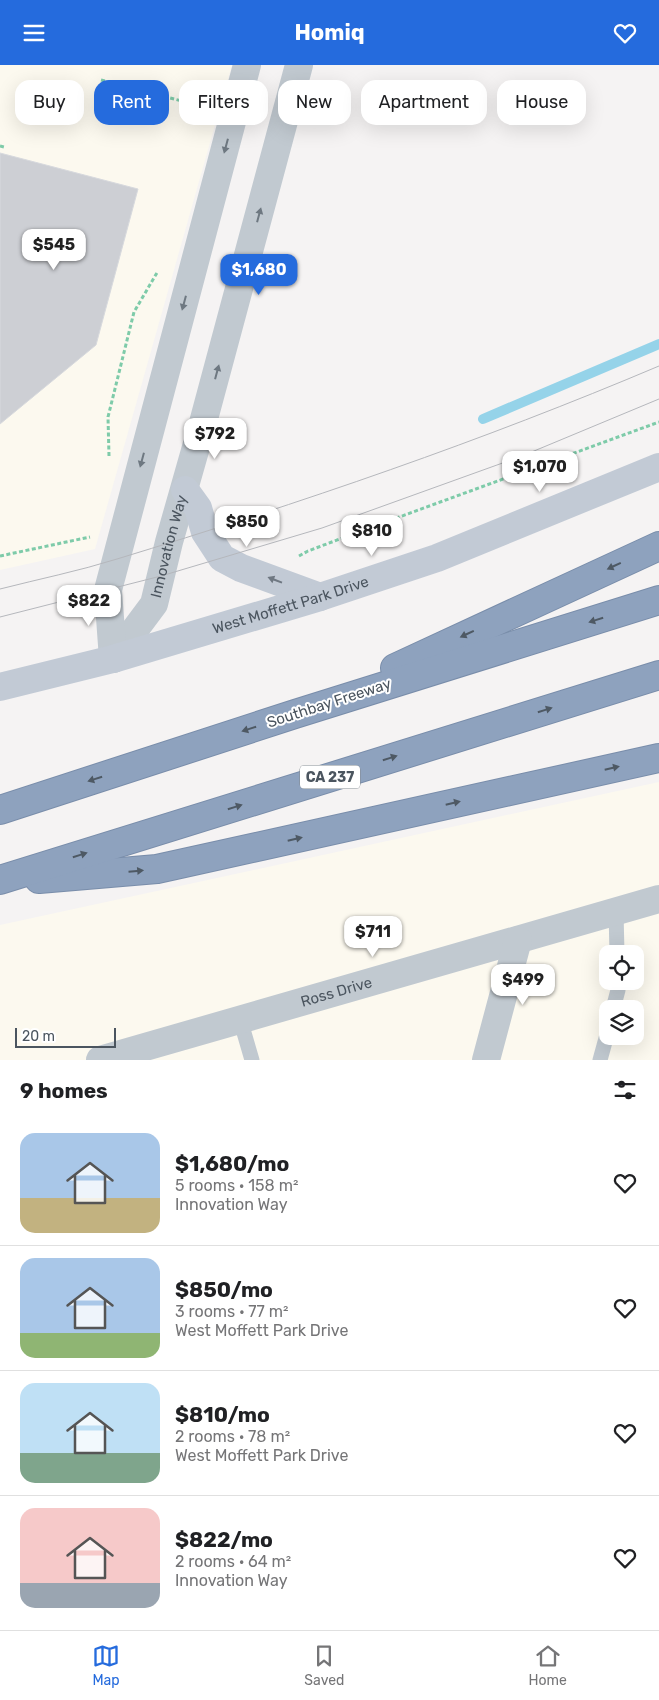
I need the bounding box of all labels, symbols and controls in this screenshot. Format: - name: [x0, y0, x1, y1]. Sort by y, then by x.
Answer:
- icon: menu: [20, 19, 48, 47]
- text: Homiq: [294, 19, 365, 46]
- icon: heart: [611, 19, 639, 47]
- chip: Buy: [15, 80, 84, 125]
- chip: Rent: [94, 80, 169, 125]
- chip: Filters: [179, 80, 268, 125]
- chip: New: [278, 80, 351, 125]
- chip: Apartment: [361, 80, 487, 125]
- chip: House: [497, 80, 586, 125]
- one-way arrow: [222, 138, 230, 154]
- one-way arrow: [255, 208, 263, 223]
- pin: $545: [24, 229, 84, 271]
- text: $545: [33, 235, 75, 254]
- pin: $1,680: [218, 253, 300, 296]
- text: $1,680: [231, 260, 287, 279]
- one-way arrow: [179, 295, 187, 310]
- one-way arrow: [213, 365, 221, 380]
- pin: $792: [185, 417, 245, 460]
- text: $792: [195, 424, 235, 443]
- pin: $1,070: [499, 451, 581, 493]
- one-way arrow: [138, 452, 146, 467]
- text: $1,070: [513, 457, 567, 476]
- street label: Innovation Way: [147, 493, 191, 600]
- pin: $850: [217, 505, 277, 548]
- text: $850: [226, 512, 268, 531]
- pin: $810: [342, 515, 402, 557]
- text: $810: [352, 521, 392, 540]
- one-way arrow: [607, 561, 622, 570]
- street label: West Moffett Park Drive: [210, 572, 371, 638]
- one-way arrow: [267, 576, 282, 583]
- pin: $822: [59, 585, 119, 627]
- text: $822: [68, 591, 110, 610]
- one-way arrow: [588, 616, 603, 624]
- one-way arrow: [460, 630, 474, 638]
- street label: Southbay Freeway: [265, 674, 393, 732]
- one-way arrow: [538, 706, 553, 714]
- one-way arrow: [241, 725, 256, 733]
- one-way arrow: [383, 754, 398, 762]
- one-way arrow: [605, 764, 620, 772]
- road number: CA 237: [300, 765, 360, 789]
- one-way arrow: [87, 776, 102, 783]
- one-way arrow: [446, 799, 461, 807]
- one-way arrow: [228, 802, 243, 810]
- one-way arrow: [287, 835, 302, 843]
- one-way arrow: [73, 850, 88, 858]
- one-way arrow: [128, 867, 144, 875]
- pin: $711: [343, 915, 403, 958]
- text: $711: [355, 922, 391, 941]
- map controls: [599, 945, 644, 1045]
- button: locate: [599, 945, 644, 990]
- pin: $499: [493, 963, 553, 1006]
- text: $499: [502, 970, 544, 989]
- street label: Ross Drive: [299, 973, 374, 1011]
- button: layers: [599, 1000, 644, 1045]
- scale bar: [15, 1025, 116, 1048]
- text: 20 m: [22, 1028, 55, 1045]
- icon: filters: [611, 1076, 639, 1104]
- text: 9 homes: [20, 1078, 108, 1103]
- text: $1,680/mo: [175, 1151, 289, 1176]
- icon: home: [60, 1153, 120, 1213]
- icon: heart: [611, 1169, 639, 1197]
- text: 5 rooms · 158 m²: [175, 1176, 298, 1195]
- text: Innovation Way: [175, 1195, 288, 1214]
- text: $850/mo: [175, 1277, 273, 1302]
- icon: home: [60, 1278, 120, 1338]
- icon: heart: [611, 1294, 639, 1322]
- text: 3 rooms · 77 m²: [175, 1302, 288, 1321]
- text: West Moffett Park Drive: [175, 1321, 348, 1340]
- text: $810/mo: [175, 1402, 270, 1427]
- icon: home: [60, 1403, 120, 1463]
- icon: heart: [611, 1419, 639, 1447]
- text: 2 rooms · 78 m²: [175, 1427, 290, 1446]
- text: West Moffett Park Drive: [175, 1446, 348, 1465]
- text: $822/mo: [175, 1527, 273, 1552]
- icon: home: [60, 1528, 120, 1588]
- icon: heart: [611, 1544, 639, 1572]
- text: 2 rooms · 64 m²: [175, 1552, 291, 1571]
- text: Innovation Way: [175, 1571, 288, 1590]
- tab: Map: [92, 1642, 120, 1689]
- tab: Saved: [304, 1642, 344, 1689]
- tab: Home: [529, 1642, 567, 1689]

